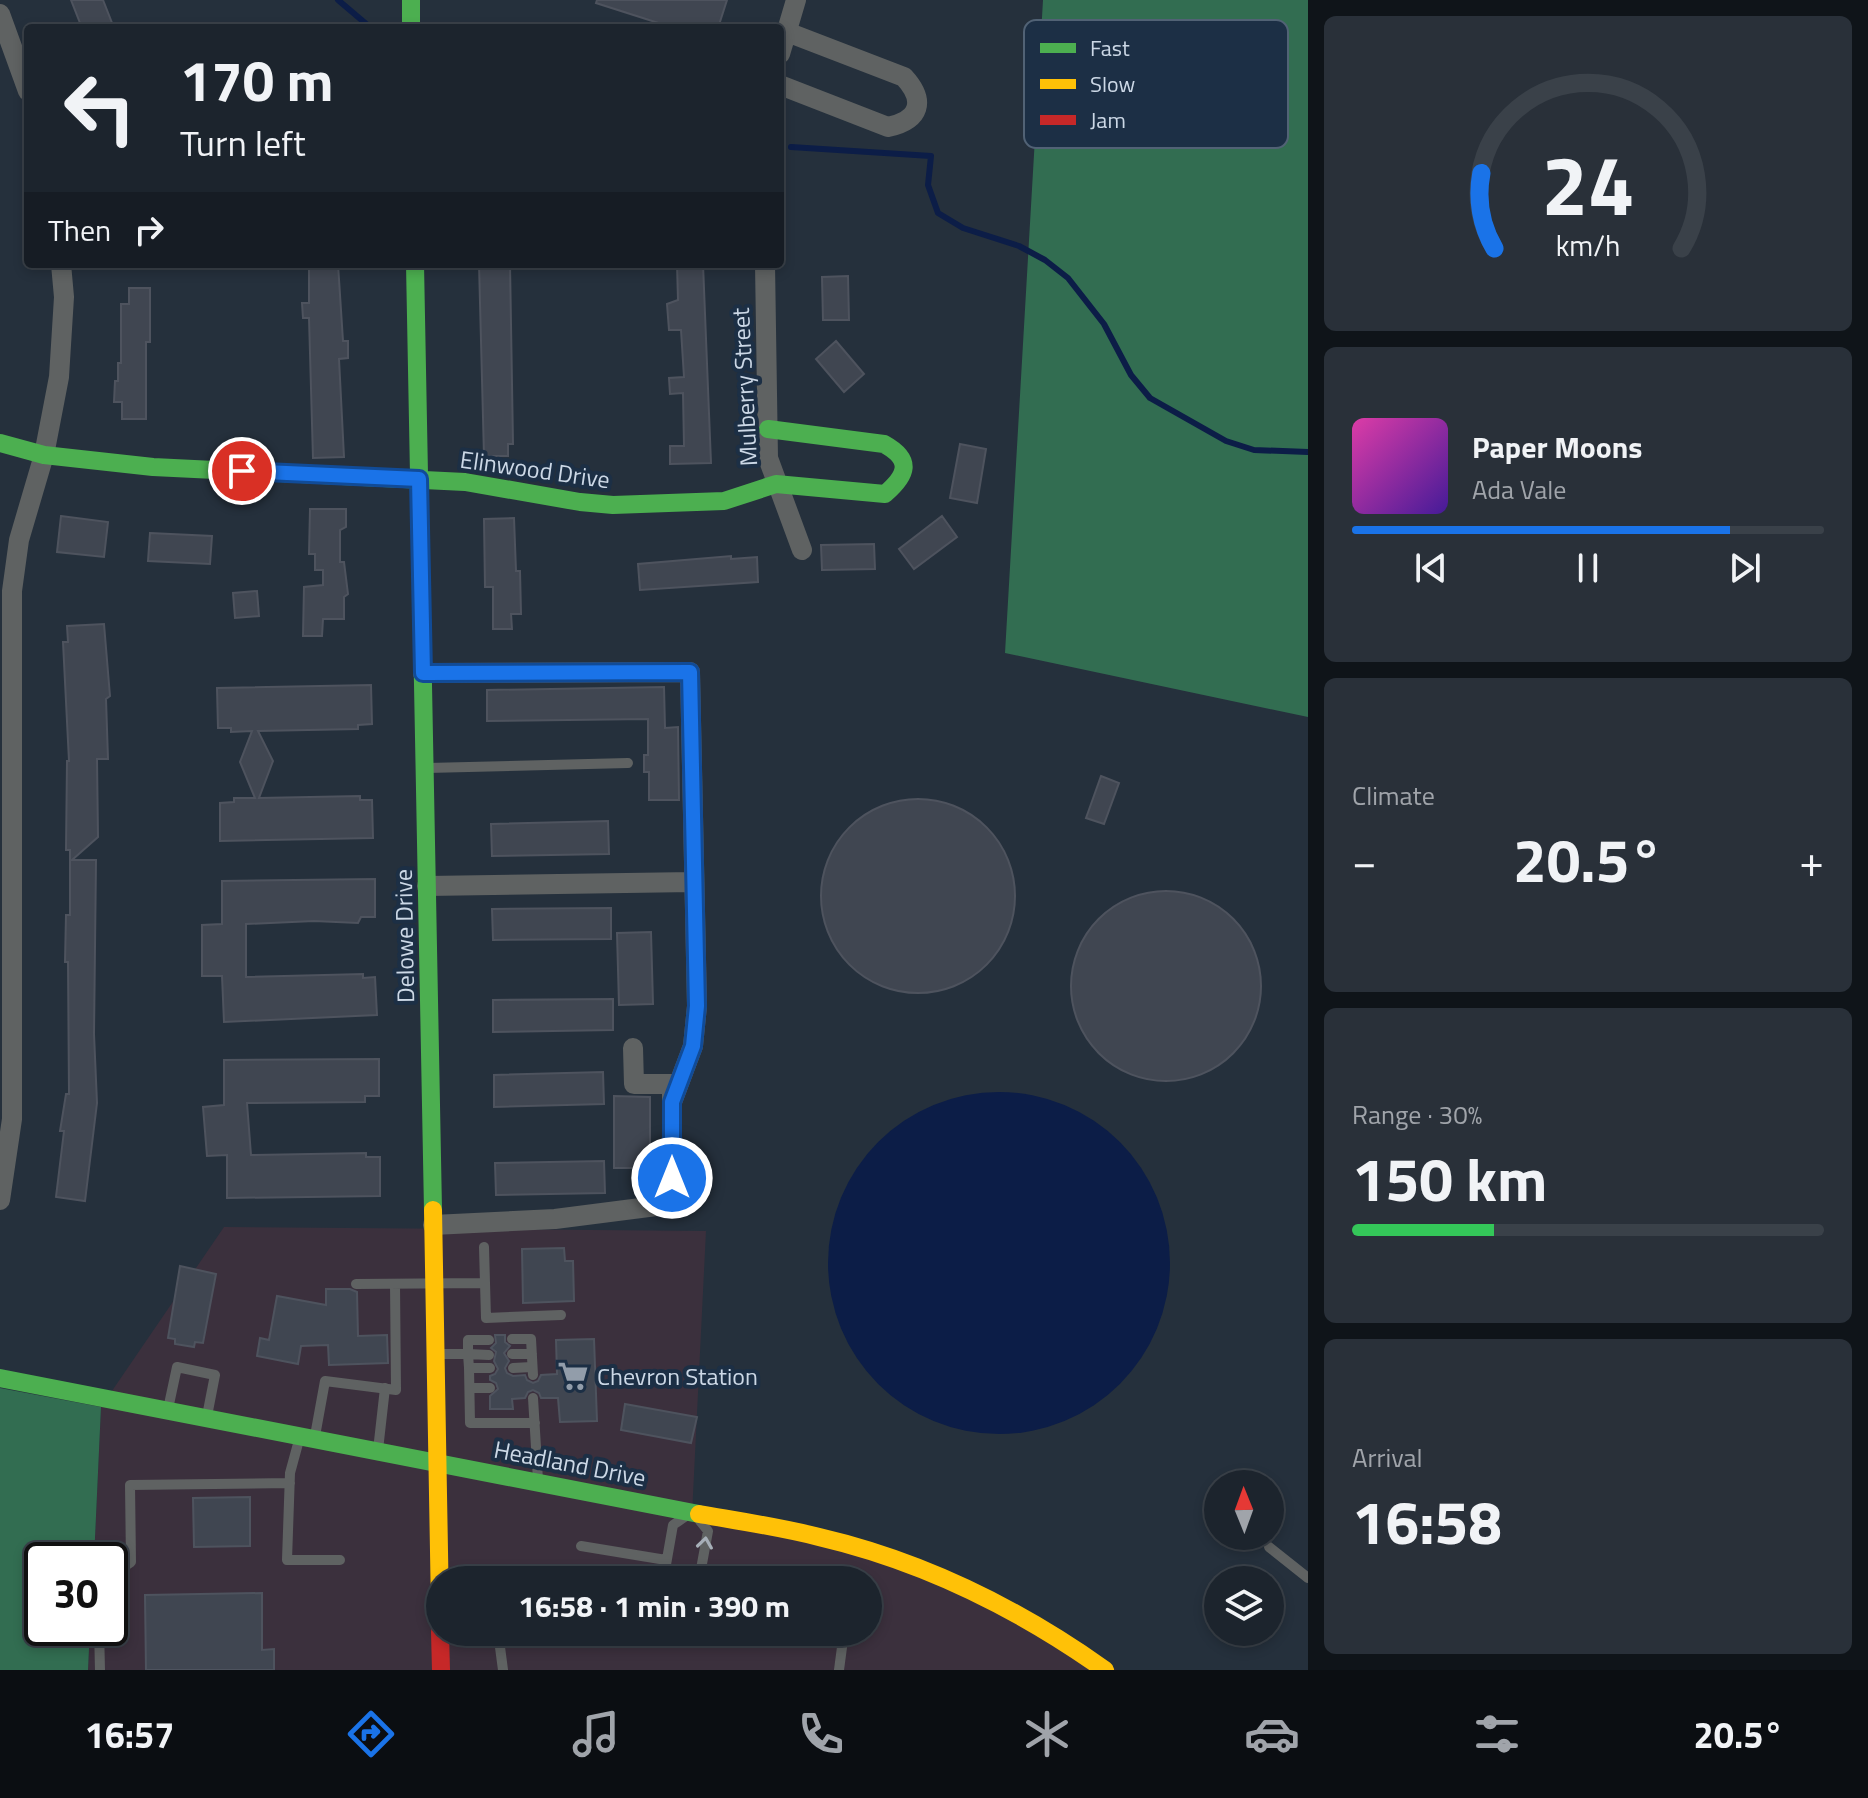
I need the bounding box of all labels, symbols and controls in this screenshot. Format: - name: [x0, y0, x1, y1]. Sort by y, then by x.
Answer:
- legend: [1024, 20, 1288, 148]
- text: Fast: [1090, 31, 1130, 65]
- text: 170 m: [180, 38, 333, 123]
- icon: left: [48, 56, 152, 160]
- text: Slow: [1090, 67, 1136, 101]
- text: Jam: [1090, 103, 1126, 137]
- text: Turn left: [180, 115, 306, 170]
- text: 24: [1541, 121, 1635, 247]
- text: Then: [48, 207, 111, 253]
- icon: right: [127, 208, 171, 252]
- text: km/h: [1556, 225, 1620, 268]
- street label: Mulberry Street: [722, 306, 766, 467]
- text: Paper Moons: [1472, 424, 1642, 470]
- pin: [208, 437, 276, 505]
- street label: Elinwood Drive: [458, 441, 612, 497]
- icon: arrive: [220, 449, 264, 493]
- text: Ada Vale: [1472, 470, 1566, 509]
- icon: previous: [1409, 546, 1453, 590]
- icon: pause: [1566, 546, 1610, 590]
- icon: next: [1723, 546, 1767, 590]
- text: Climate: [1352, 776, 1435, 815]
- text: 20.5°: [1513, 814, 1663, 905]
- text: −: [1352, 827, 1377, 894]
- text: +: [1799, 827, 1824, 894]
- street label: Delowe Drive: [385, 869, 423, 1003]
- text: Range · 30%: [1352, 1095, 1482, 1134]
- text: 150 km: [1352, 1133, 1547, 1224]
- position arrow: [630, 1136, 714, 1220]
- place label: Chevron Station: [597, 1358, 758, 1394]
- supermarket icon: Chevron Station: [556, 1359, 590, 1393]
- street label: Headland Drive: [491, 1431, 649, 1495]
- text: Arrival: [1352, 1438, 1423, 1477]
- north arrow: [1204, 1470, 1284, 1550]
- map controls: [1204, 1470, 1284, 1646]
- text: 16:58: [1352, 1476, 1502, 1567]
- one-way arrow: [696, 1537, 713, 1550]
- speed limit sign: 30: [24, 1542, 128, 1646]
- button: layers: [1204, 1566, 1284, 1646]
- text: 16:58 · 1 min · 390 m: [518, 1583, 790, 1629]
- icon: directions: [343, 1706, 399, 1762]
- icon: music: [568, 1706, 624, 1762]
- icon: phone: [793, 1706, 849, 1762]
- icon: climate: [1019, 1706, 1075, 1762]
- icon: car: [1244, 1706, 1300, 1762]
- icon: filters: [1469, 1706, 1525, 1762]
- text: 16:57: [85, 1707, 174, 1762]
- text: 20.5°: [1694, 1707, 1783, 1762]

